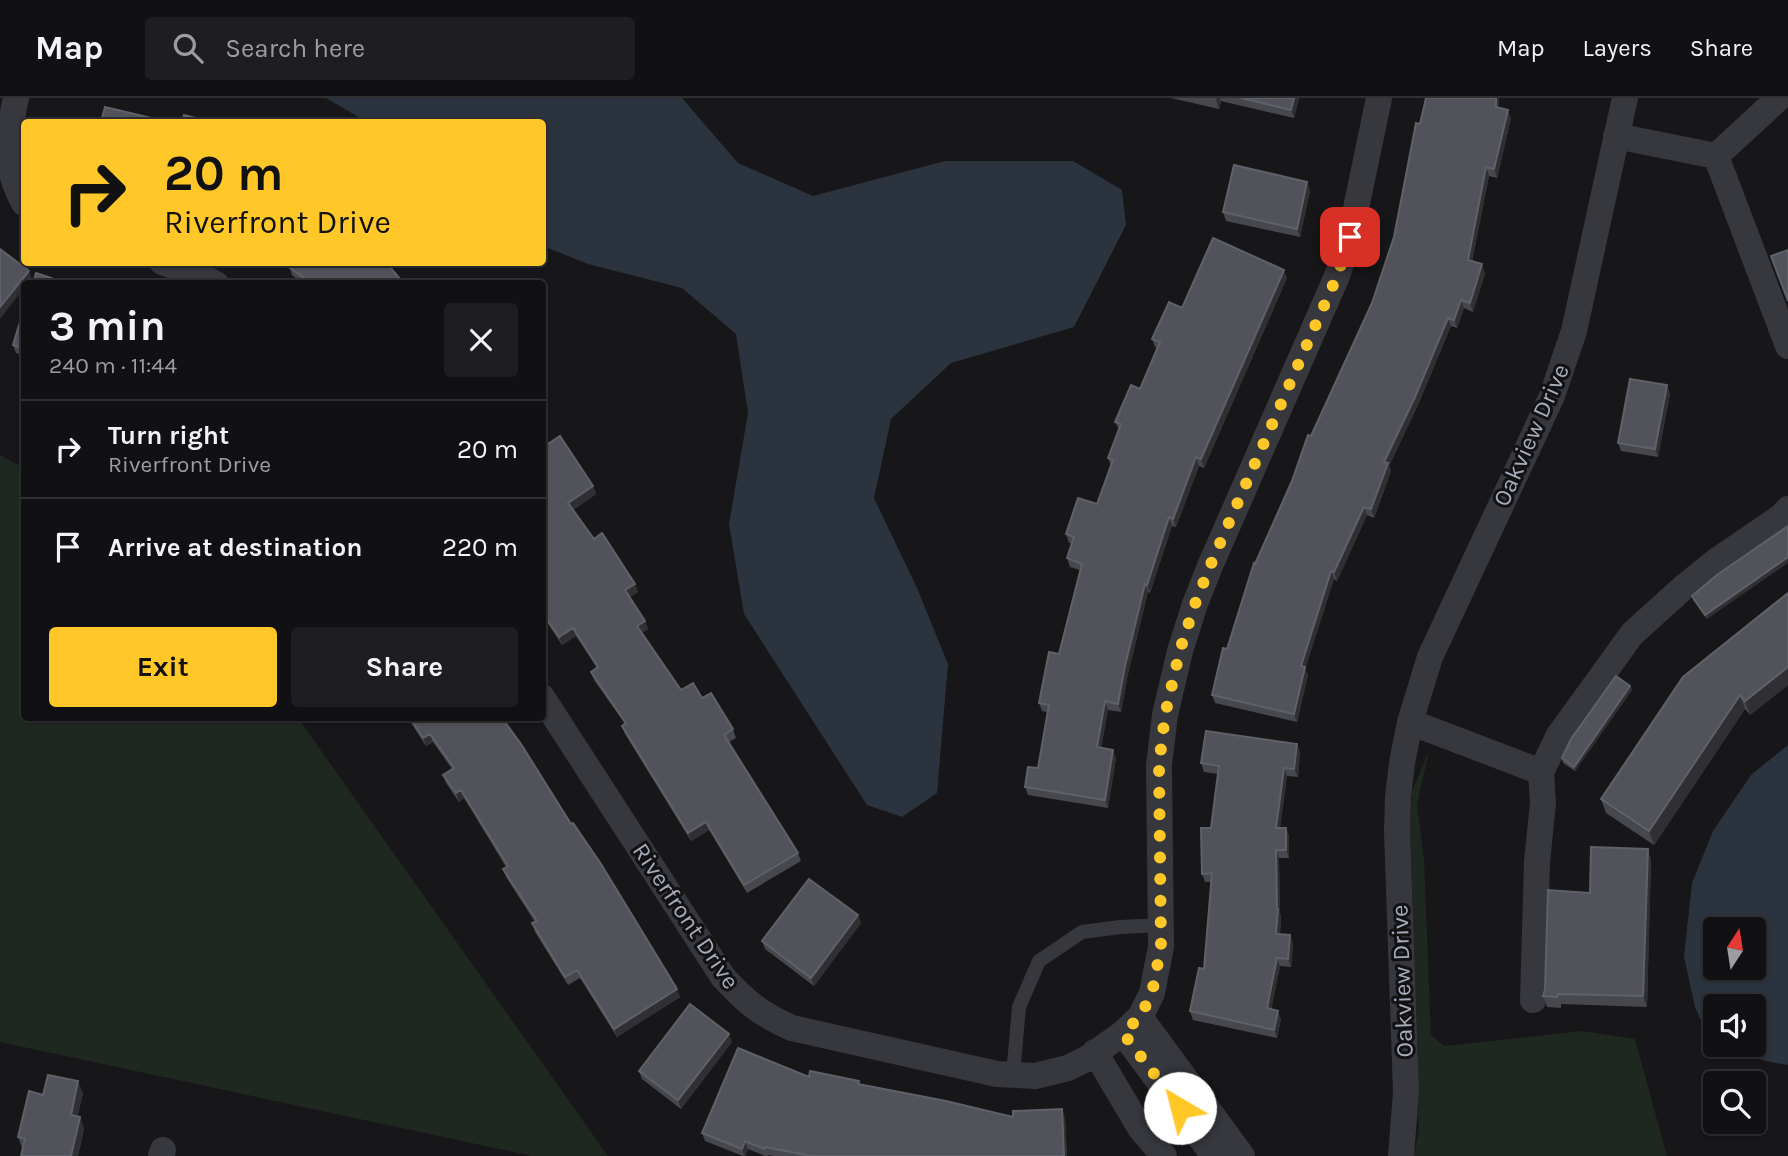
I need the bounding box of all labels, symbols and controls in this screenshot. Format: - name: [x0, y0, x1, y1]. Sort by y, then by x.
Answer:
- search box: [145, 17, 635, 80]
- text: Map: [35, 29, 103, 67]
- icon: search: [169, 29, 207, 67]
- text: Search here: [225, 33, 365, 64]
- text: Map: [1497, 34, 1545, 62]
- text: Layers: [1583, 34, 1652, 62]
- text: Share: [1690, 34, 1753, 62]
- text: 20 m: [164, 145, 284, 202]
- icon: right: [49, 147, 140, 238]
- text: Riverfront Drive: [164, 204, 391, 241]
- pin: [1320, 207, 1380, 267]
- icon: arrive: [1331, 218, 1369, 256]
- text: 3 min: [49, 301, 166, 351]
- button: close: [444, 303, 518, 377]
- text: 240 m · 11:44: [49, 352, 177, 379]
- street label: Oakview Drive: [1487, 359, 1575, 511]
- text: Turn right: [108, 420, 229, 451]
- icon: right: [49, 430, 87, 468]
- text: 20 m: [457, 434, 518, 465]
- text: Riverfront Drive: [108, 451, 271, 478]
- icon: arrive: [49, 528, 87, 566]
- text: Arrive at destination: [108, 532, 362, 563]
- text: 220 m: [442, 532, 518, 563]
- button: Exit: [49, 627, 277, 707]
- button: Share: [291, 627, 518, 707]
- street label: Riverfront Drive: [627, 838, 745, 994]
- street label: Oakview Drive: [1385, 904, 1419, 1058]
- north arrow: [1703, 917, 1766, 980]
- map controls: [1703, 917, 1766, 1134]
- button: sound: [1703, 994, 1766, 1057]
- position arrow: [1143, 1071, 1217, 1145]
- button: search: [1703, 1071, 1766, 1134]

